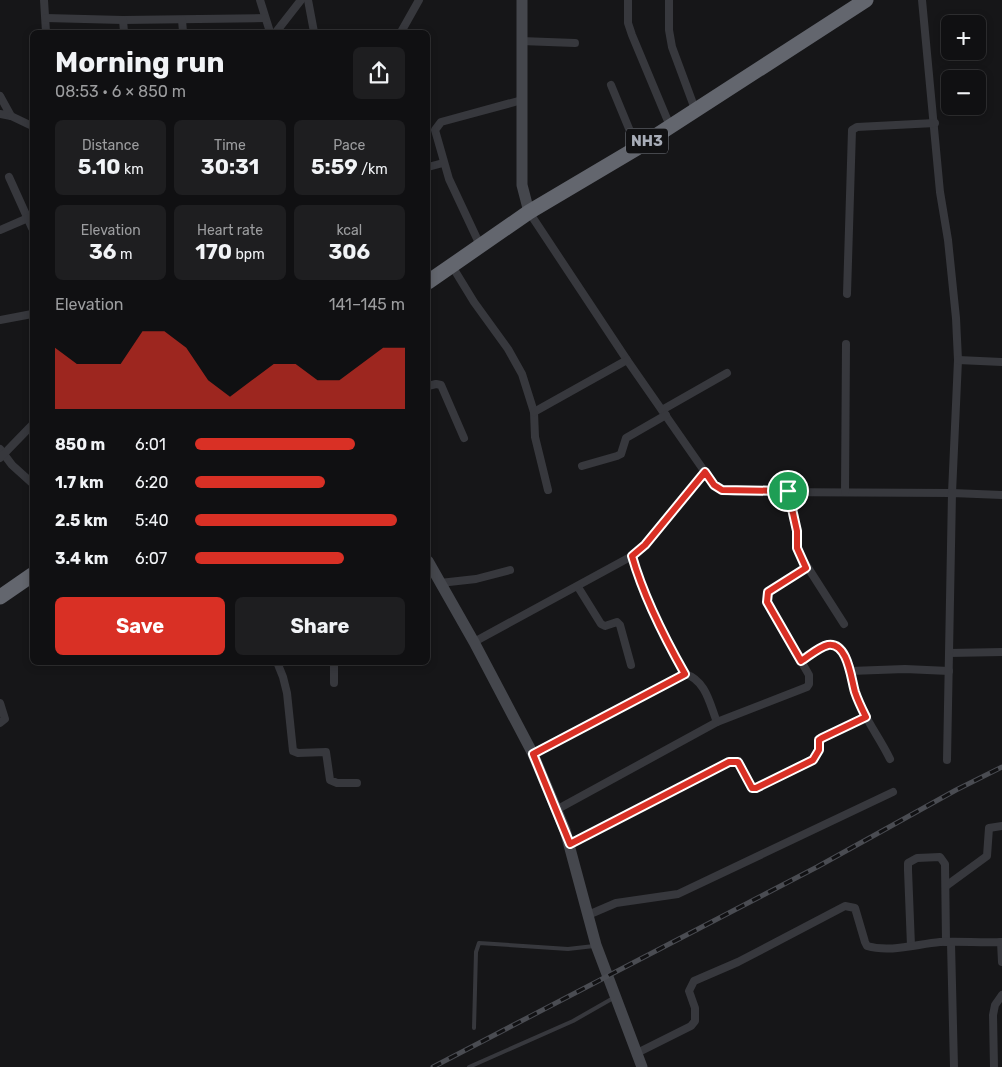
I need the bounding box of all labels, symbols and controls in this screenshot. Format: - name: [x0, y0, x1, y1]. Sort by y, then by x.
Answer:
- map controls: [941, 15, 986, 115]
- button: +: [941, 15, 986, 60]
- text: Morning run: [55, 46, 224, 79]
- button: share: [353, 47, 405, 99]
- button: −: [941, 70, 986, 115]
- text: 08:53 · 6 × 850 m: [55, 82, 186, 101]
- road number: NH3: [626, 128, 668, 154]
- text: Distance: [82, 137, 139, 154]
- text: Time: [214, 137, 246, 154]
- text: Pace: [333, 137, 365, 154]
- text: 5.10: [78, 154, 121, 179]
- text: 30:31: [201, 154, 259, 179]
- text: 5:59: [311, 154, 358, 179]
- text: km: [121, 161, 144, 178]
- text: /km: [358, 161, 388, 178]
- text: Elevation: [81, 222, 141, 239]
- text: Heart rate: [197, 222, 263, 239]
- text: kcal: [336, 222, 362, 239]
- text: 36: [89, 239, 116, 264]
- text: 170: [195, 239, 232, 264]
- text: 306: [328, 239, 370, 264]
- text: m: [116, 246, 132, 263]
- text: bpm: [232, 246, 265, 263]
- text: Elevation: [55, 295, 124, 314]
- text: 141–145 m: [329, 295, 405, 314]
- text: 850 m: [55, 435, 105, 454]
- text: 6:01: [135, 435, 166, 454]
- pin: [767, 470, 809, 512]
- text: 1.7 km: [55, 473, 104, 492]
- text: 6:20: [135, 473, 168, 492]
- icon: arrive: [774, 477, 802, 505]
- text: 2.5 km: [55, 511, 108, 530]
- text: 5:40: [135, 511, 169, 530]
- text: 3.4 km: [55, 549, 108, 568]
- text: 6:07: [135, 549, 167, 568]
- button: Save: [55, 597, 225, 655]
- button: Share: [235, 597, 405, 655]

